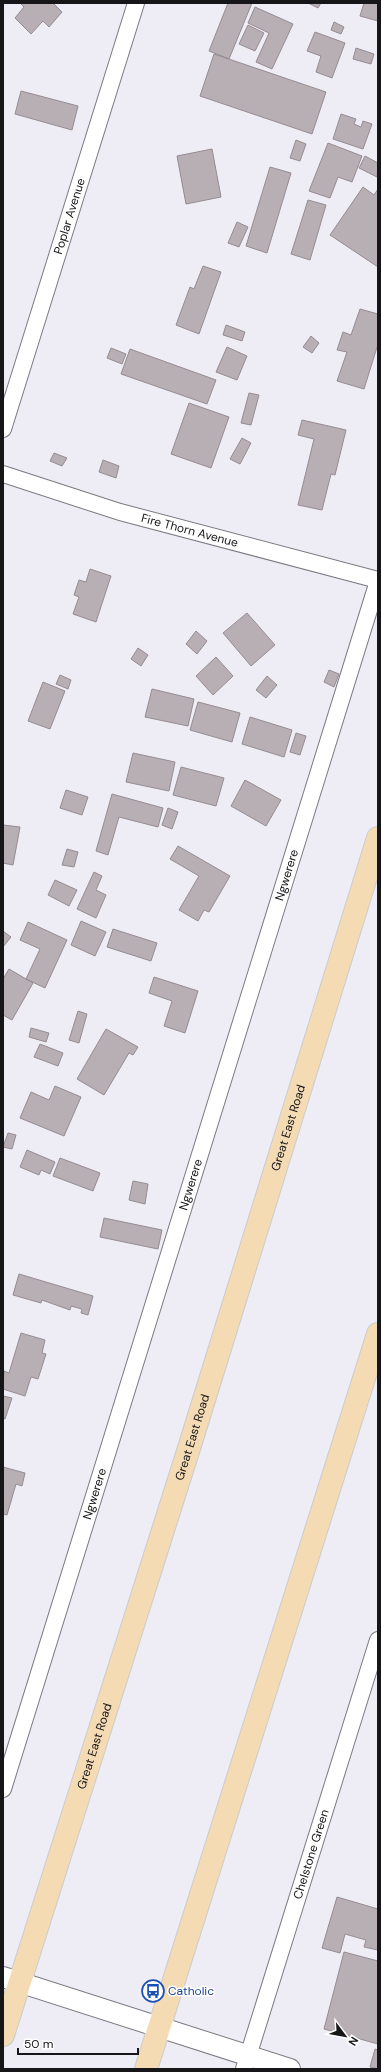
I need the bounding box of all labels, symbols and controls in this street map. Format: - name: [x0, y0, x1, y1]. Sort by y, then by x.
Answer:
- street label: Poplar Avenue: [50, 176, 89, 256]
- street label: Fire Thorn Avenue: [139, 510, 240, 551]
- street label: Ngwerere: [271, 847, 302, 903]
- street label: Great East Road: [267, 1083, 309, 1173]
- street label: Ngwerere: [175, 1157, 206, 1212]
- street label: Great East Road: [171, 1392, 213, 1482]
- street label: Ngwerere: [79, 1466, 110, 1522]
- street label: Great East Road: [73, 1701, 116, 1791]
- street label: Chelstone Green: [290, 1807, 333, 1901]
- bus stop icon: Catholic: [140, 1978, 166, 2004]
- place label: Catholic: [168, 1983, 214, 1999]
- north arrow: [325, 2016, 365, 2056]
- scale bar: [18, 2030, 138, 2056]
- text: N: [345, 2034, 362, 2048]
- text: 50 m: [24, 2036, 53, 2052]

